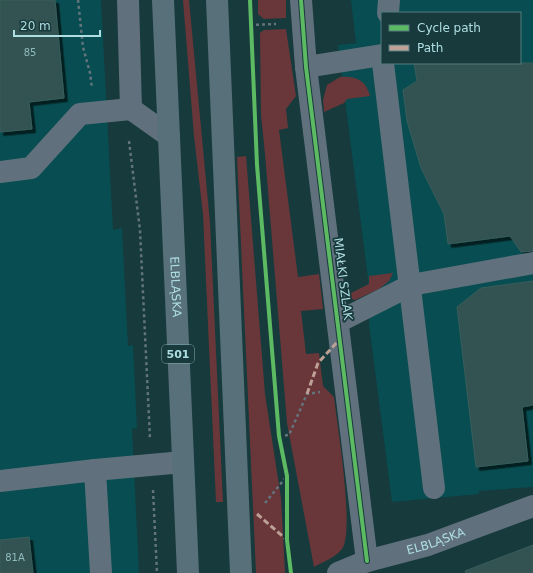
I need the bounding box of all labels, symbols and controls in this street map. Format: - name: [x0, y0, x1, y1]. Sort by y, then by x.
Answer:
- scale bar: [14, 12, 100, 38]
- legend: [381, 12, 521, 64]
- text: 20 m: [20, 19, 51, 33]
- text: Cycle path: [417, 21, 481, 35]
- text: Path: [417, 41, 443, 55]
- house number: 85: [24, 47, 36, 58]
- street label: MIAŁKI SZLAK: [331, 237, 355, 322]
- street label: ELBLĄSKA: [167, 256, 184, 318]
- road number: 501: [162, 345, 194, 363]
- street label: ELBLĄSKA: [405, 525, 468, 557]
- house number: 81A: [5, 552, 25, 563]

